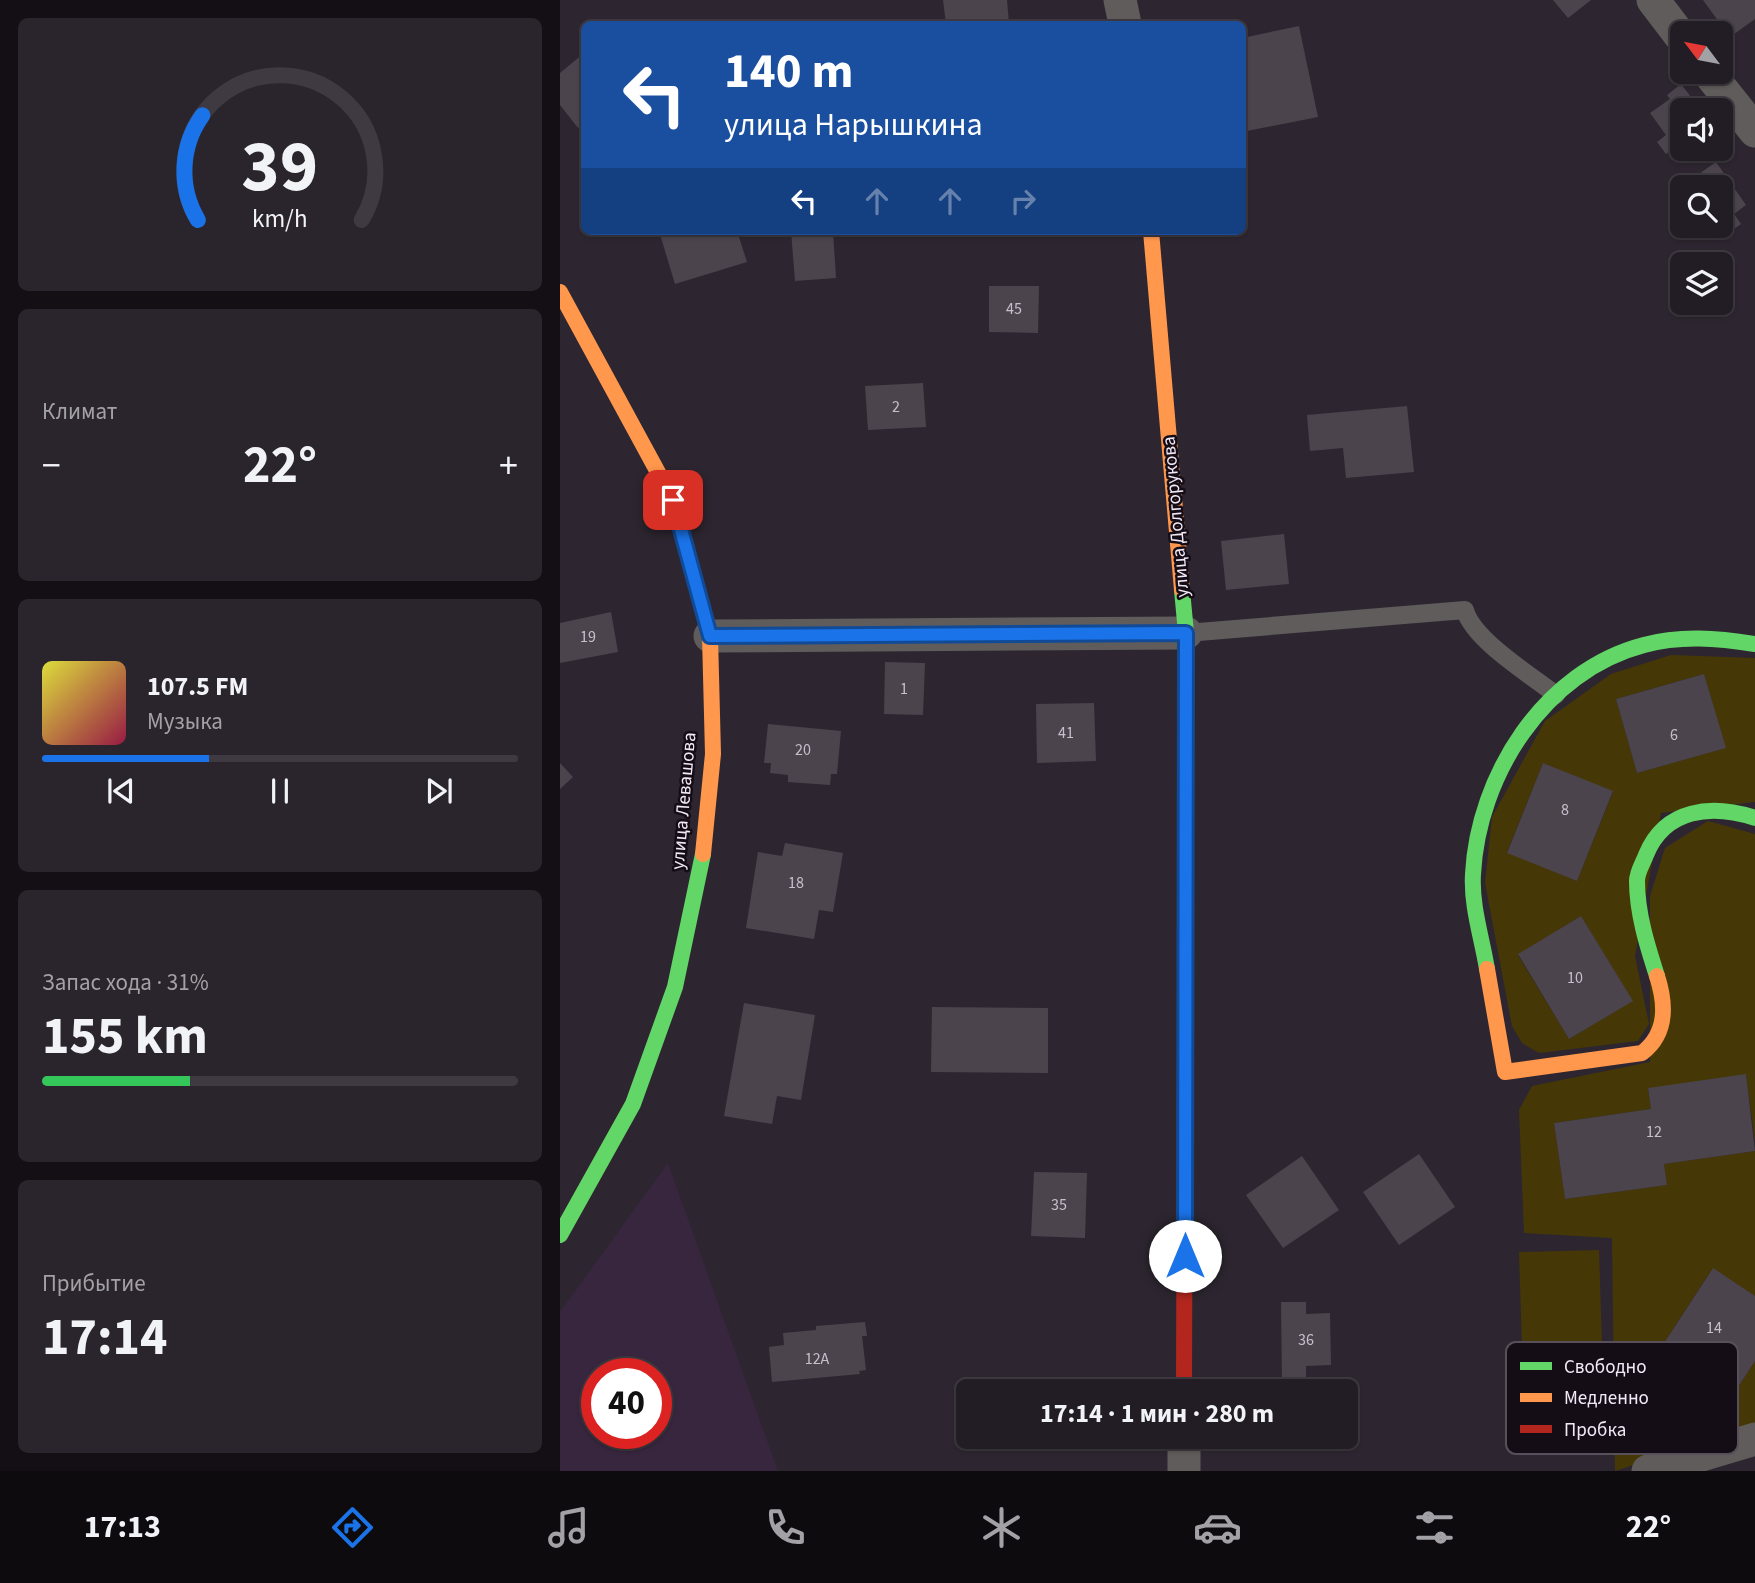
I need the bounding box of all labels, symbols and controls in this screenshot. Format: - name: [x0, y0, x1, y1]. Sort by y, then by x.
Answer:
- north arrow: [1670, 21, 1732, 84]
- map controls: [1670, 21, 1733, 315]
- text: 140 m: [724, 37, 853, 107]
- icon: left: [609, 49, 700, 140]
- button: sound: [1670, 98, 1733, 161]
- text: улица Нарышкина: [724, 102, 983, 148]
- text: 39: [242, 116, 318, 220]
- button: search: [1670, 175, 1733, 238]
- icon: left: [785, 182, 823, 220]
- icon: ahead: [858, 182, 896, 220]
- icon: ahead: [931, 182, 969, 220]
- icon: right: [1004, 182, 1042, 220]
- text: km/h: [252, 201, 308, 237]
- button: layers: [1670, 252, 1733, 315]
- house number: 45: [1006, 298, 1022, 320]
- text: Климат: [42, 395, 117, 428]
- house number: 2: [892, 396, 900, 418]
- text: 22°: [243, 429, 317, 503]
- street label: улица Долгорукова: [1156, 435, 1196, 599]
- text: −: [42, 439, 61, 493]
- text: +: [499, 439, 518, 493]
- pin: [643, 470, 703, 530]
- icon: arrive: [654, 481, 692, 519]
- house number: 19: [580, 626, 596, 648]
- text: 107.5 FM: [147, 668, 248, 705]
- house number: 1: [900, 678, 908, 700]
- text: Музыка: [147, 705, 223, 738]
- house number: 41: [1058, 722, 1074, 744]
- house number: 6: [1670, 724, 1678, 746]
- street label: улица Левашова: [665, 731, 703, 871]
- house number: 20: [795, 739, 811, 761]
- icon: previous: [102, 772, 140, 810]
- icon: pause: [261, 772, 299, 810]
- icon: next: [420, 772, 458, 810]
- house number: 8: [1561, 799, 1569, 821]
- house number: 18: [788, 872, 804, 894]
- text: Запас хода · 31%: [42, 966, 209, 999]
- house number: 10: [1567, 967, 1583, 989]
- text: 155 km: [42, 1000, 208, 1074]
- house number: 12: [1646, 1121, 1662, 1143]
- house number: 35: [1051, 1194, 1067, 1216]
- position arrow: [1148, 1219, 1222, 1293]
- text: Прибытие: [42, 1267, 146, 1300]
- text: 17:14: [42, 1301, 167, 1375]
- house number: 14: [1706, 1317, 1722, 1339]
- house number: 36: [1298, 1329, 1314, 1351]
- legend: [1506, 1342, 1738, 1454]
- house number: 12А: [805, 1348, 830, 1370]
- text: Свободно: [1564, 1354, 1647, 1381]
- speed limit sign: 40: [581, 1358, 672, 1449]
- text: Медленно: [1564, 1385, 1649, 1412]
- text: 17:14 · 1 мин · 280 m: [1040, 1395, 1274, 1432]
- text: Пробка: [1564, 1417, 1626, 1444]
- icon: directions: [328, 1503, 377, 1552]
- icon: music: [544, 1503, 593, 1552]
- icon: phone: [761, 1503, 810, 1552]
- icon: climate: [977, 1503, 1026, 1552]
- icon: car: [1193, 1503, 1242, 1552]
- icon: filters: [1410, 1503, 1459, 1552]
- text: 17:13: [84, 1504, 161, 1550]
- text: 22°: [1626, 1504, 1671, 1550]

